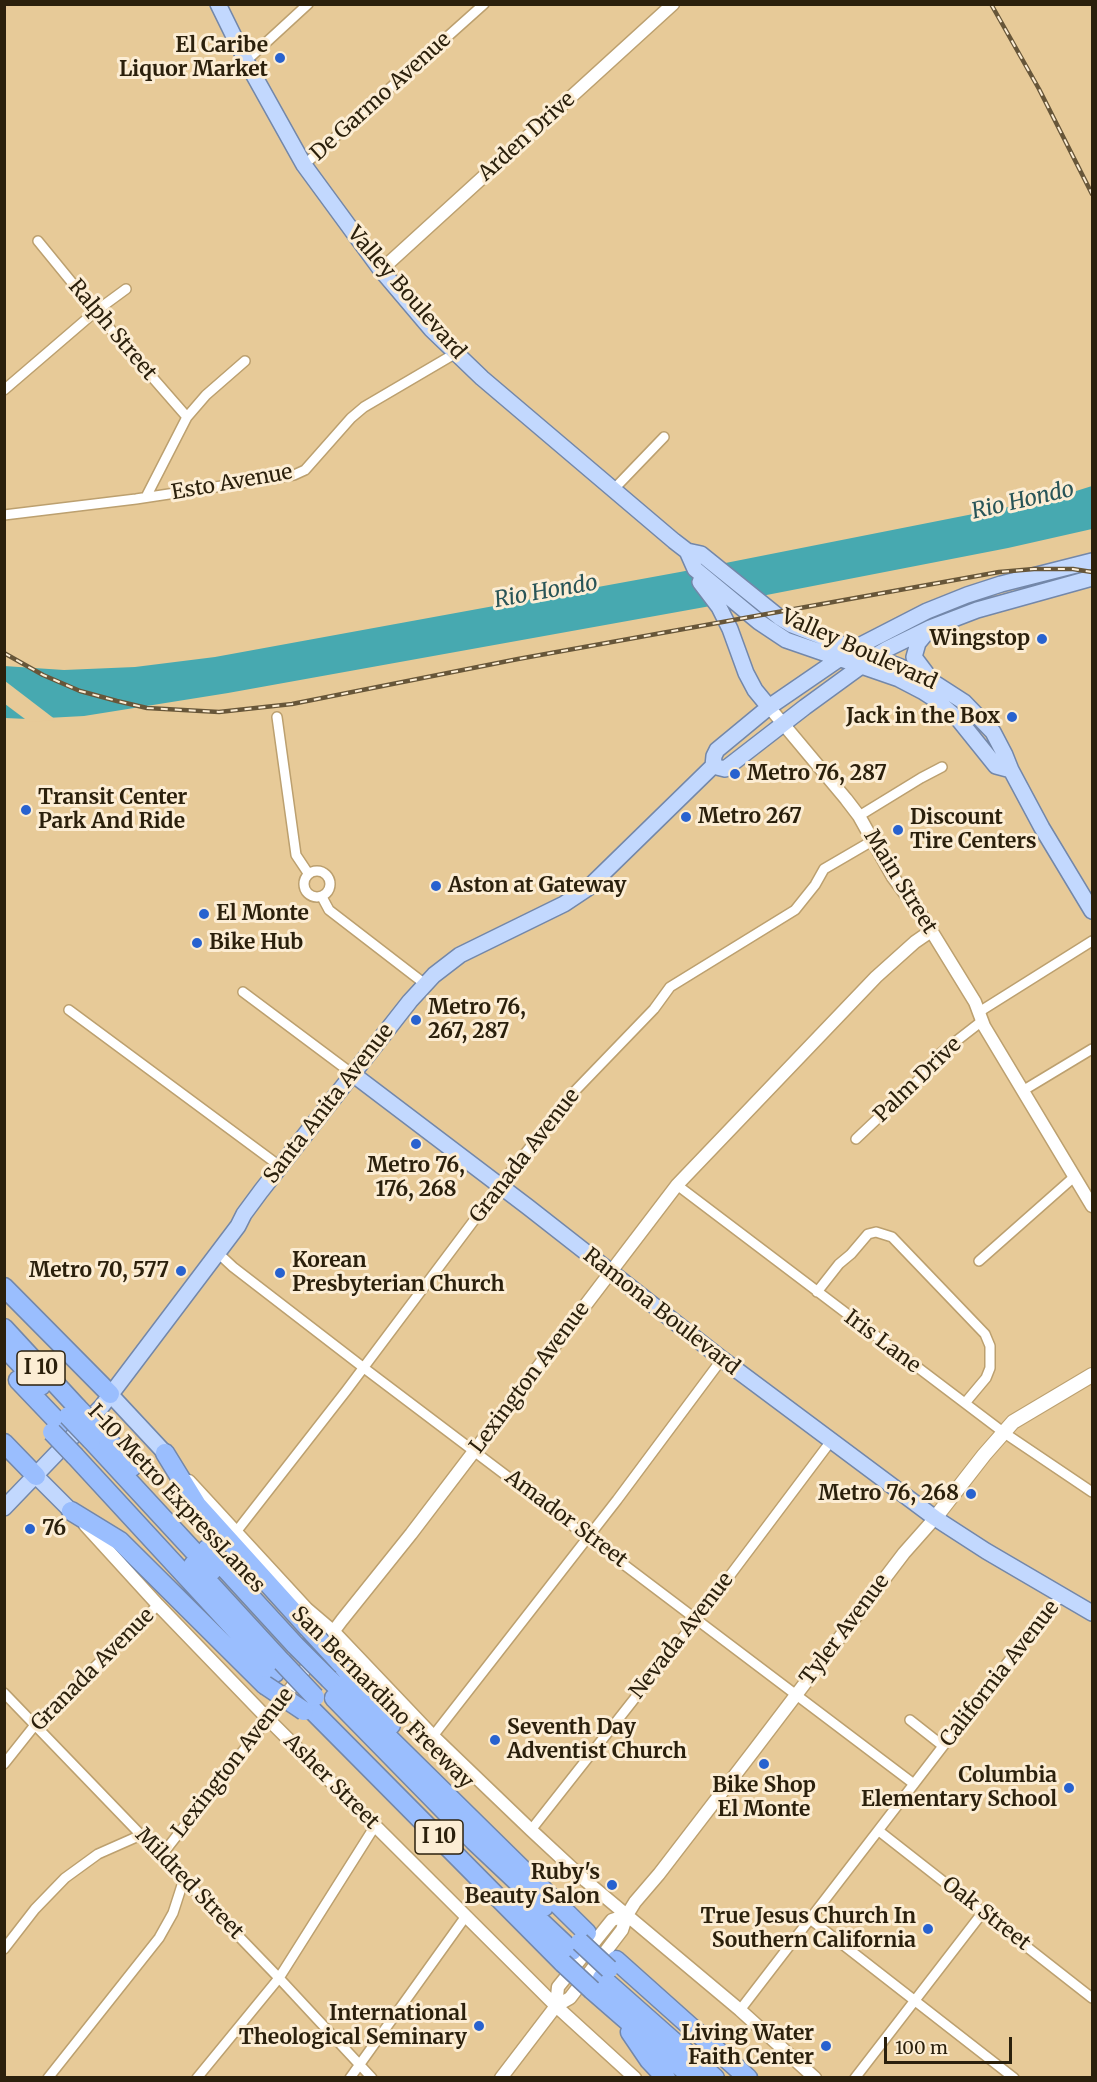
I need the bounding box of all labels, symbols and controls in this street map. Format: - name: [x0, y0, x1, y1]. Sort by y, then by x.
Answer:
- street label: De Garmo Avenue: [306, 27, 456, 167]
- place label: El Caribe Liquor Market: [119, 33, 268, 83]
- marker: El Caribe Liquor Market: [273, 51, 287, 65]
- street label: Arden Drive: [474, 87, 580, 187]
- street label: Valley Boulevard: [342, 222, 470, 364]
- street label: Ralph Street: [63, 274, 161, 386]
- street label: Esto Avenue: [169, 460, 295, 506]
- water label: Rio Hondo: [969, 476, 1077, 526]
- water label: Rio Hondo: [492, 570, 600, 614]
- street label: Valley Boulevard: [777, 604, 941, 696]
- place label: Wingstop: [930, 626, 1030, 652]
- marker: Wingstop: [1035, 632, 1049, 646]
- place label: Jack in the Box: [846, 704, 1000, 730]
- marker: Jack in the Box: [1005, 710, 1019, 724]
- place label: Metro 76, 287: [747, 761, 887, 787]
- marker: Metro 76, 287: [728, 767, 742, 781]
- place label: Transit Center Park And Ride: [38, 785, 187, 835]
- marker: Transit Center Park And Ride: [19, 803, 33, 817]
- place label: Metro 267: [698, 804, 802, 830]
- place label: Discount Tire Centers: [910, 805, 1037, 855]
- marker: Metro 267: [679, 810, 693, 824]
- marker: Discount Tire Centers: [891, 823, 905, 837]
- street label: Main Street: [858, 825, 942, 939]
- place label: Aston at Gateway: [448, 873, 626, 899]
- marker: Aston at Gateway: [429, 879, 443, 893]
- place label: El Monte: [216, 901, 309, 927]
- marker: El Monte: [197, 907, 211, 921]
- place label: Bike Hub: [209, 930, 303, 956]
- marker: Bike Hub: [190, 936, 204, 950]
- place label: Metro 76, 267, 287: [428, 995, 526, 1045]
- marker: Metro 76, 267, 287: [409, 1013, 423, 1027]
- street label: Santa Anita Avenue: [259, 1019, 399, 1189]
- street label: Palm Drive: [869, 1032, 967, 1128]
- street label: Granada Avenue: [465, 1084, 585, 1228]
- marker: Metro 76, 176, 268: [409, 1137, 423, 1151]
- place label: Metro 76, 176, 268: [367, 1153, 465, 1203]
- street label: Ramona Boulevard: [578, 1243, 744, 1381]
- place label: Korean Presbyterian Church: [292, 1248, 505, 1298]
- place label: Metro 70, 577: [29, 1258, 169, 1284]
- marker: Metro 70, 577: [174, 1264, 188, 1278]
- marker: Korean Presbyterian Church: [273, 1266, 287, 1280]
- street label: Lexington Avenue: [465, 1297, 595, 1459]
- street label: Iris Lane: [839, 1305, 925, 1379]
- road number: I 10: [17, 1351, 65, 1385]
- street label: I-10 Metro ExpressLanes: [82, 1400, 270, 1598]
- street label: Amador Street: [500, 1465, 632, 1573]
- place label: Metro 76, 268: [818, 1481, 959, 1507]
- marker: Metro 76, 268: [964, 1487, 978, 1501]
- place label: 76: [42, 1516, 66, 1542]
- marker: 76: [23, 1522, 37, 1536]
- street label: Nevada Avenue: [625, 1568, 739, 1704]
- street label: Tyler Avenue: [795, 1570, 895, 1690]
- street label: California Avenue: [935, 1596, 1065, 1752]
- street label: San Bernardino Freeway: [286, 1602, 478, 1794]
- street label: Granada Avenue: [26, 1603, 160, 1737]
- street label: Lexington Avenue: [167, 1683, 299, 1843]
- place label: Seventh Day Adventist Church: [507, 1715, 687, 1765]
- street label: Asher Street: [278, 1729, 384, 1835]
- marker: Seventh Day Adventist Church: [488, 1733, 502, 1747]
- marker: Bike Shop El Monte: [757, 1757, 771, 1771]
- place label: Columbia Elementary School: [861, 1763, 1057, 1813]
- place label: Bike Shop El Monte: [712, 1773, 816, 1823]
- marker: Columbia Elementary School: [1062, 1781, 1076, 1795]
- road number: I 10: [415, 1820, 463, 1854]
- street label: Mildred Street: [130, 1823, 248, 1945]
- place label: Ruby's Beauty Salon: [464, 1860, 600, 1910]
- street label: Oak Street: [937, 1872, 1035, 1956]
- marker: Ruby's Beauty Salon: [605, 1878, 619, 1892]
- place label: True Jesus Church In Southern California: [701, 1904, 916, 1954]
- marker: True Jesus Church In Southern California: [921, 1922, 935, 1936]
- place label: International Theological Seminary: [239, 2001, 467, 2051]
- marker: International Theological Seminary: [472, 2019, 486, 2033]
- place label: Living Water Faith Center: [681, 2021, 814, 2071]
- scale bar: [887, 2025, 1014, 2063]
- text: 100 m: [895, 2036, 948, 2059]
- marker: Living Water Faith Center: [819, 2039, 833, 2053]

